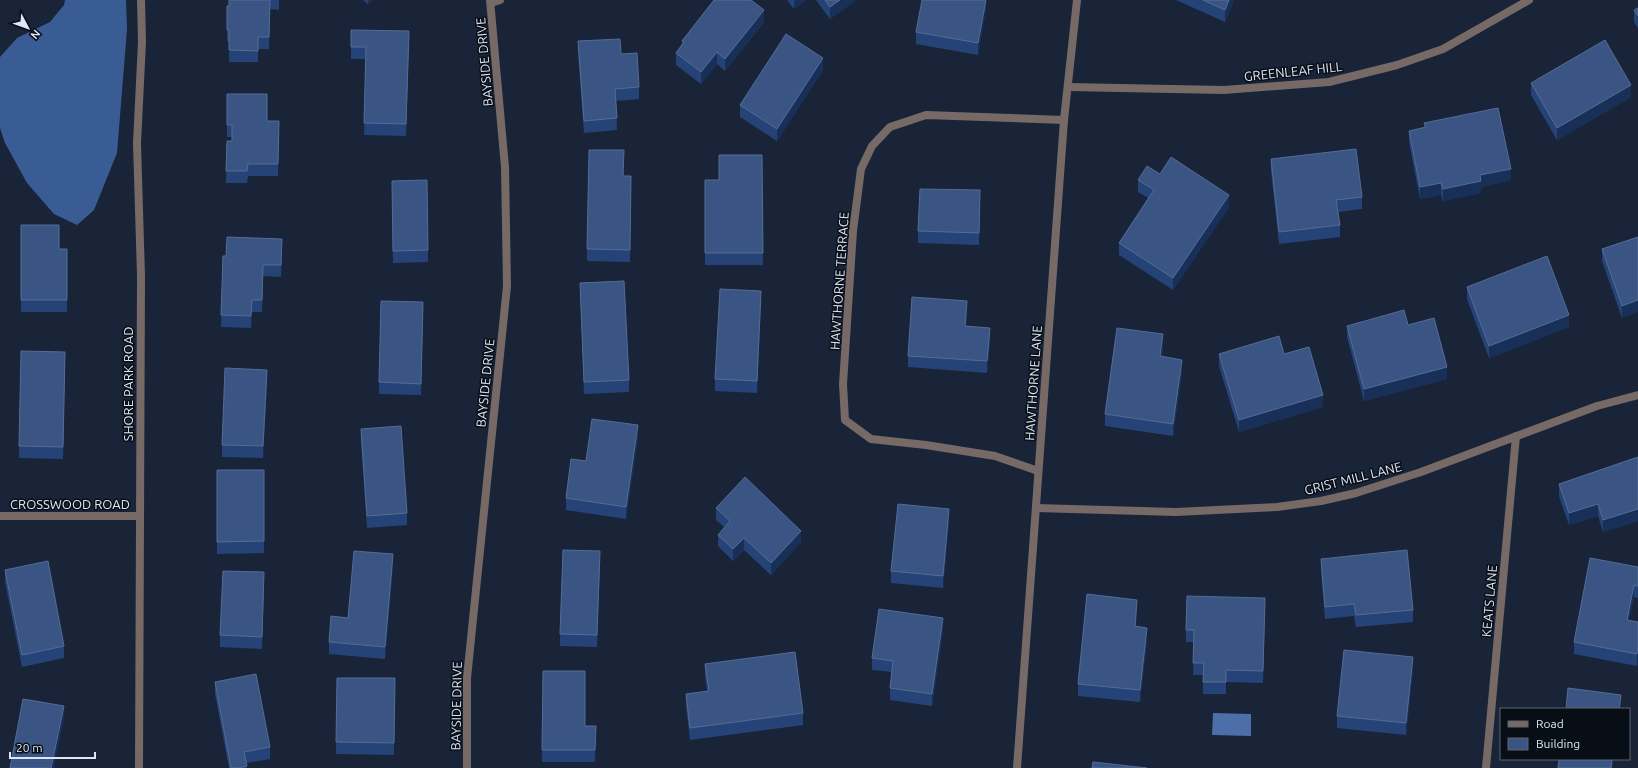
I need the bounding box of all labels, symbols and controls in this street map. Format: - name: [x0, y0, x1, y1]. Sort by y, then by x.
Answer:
- north arrow: [8, 8, 48, 48]
- street label: BAYSIDE DRIVE: [473, 17, 495, 107]
- text: N: [28, 28, 43, 42]
- street label: GREENLEAF HILL: [1243, 59, 1343, 83]
- street label: HAWTHORNE TERRACE: [827, 211, 851, 351]
- street label: HAWTHORNE LANE: [1022, 325, 1044, 441]
- street label: SHORE PARK ROAD: [121, 327, 135, 441]
- street label: BAYSIDE DRIVE: [473, 338, 497, 428]
- street label: GRIST MILL LANE: [1303, 459, 1403, 497]
- street label: CROSSWOOD ROAD: [10, 497, 130, 511]
- street label: KEATS LANE: [1479, 564, 1499, 638]
- street label: BAYSIDE DRIVE: [448, 661, 464, 751]
- legend: [1500, 708, 1630, 760]
- text: Road: [1536, 717, 1564, 730]
- scale bar: [10, 734, 95, 760]
- text: Building: [1536, 737, 1580, 750]
- text: 20 m: [16, 741, 43, 754]

